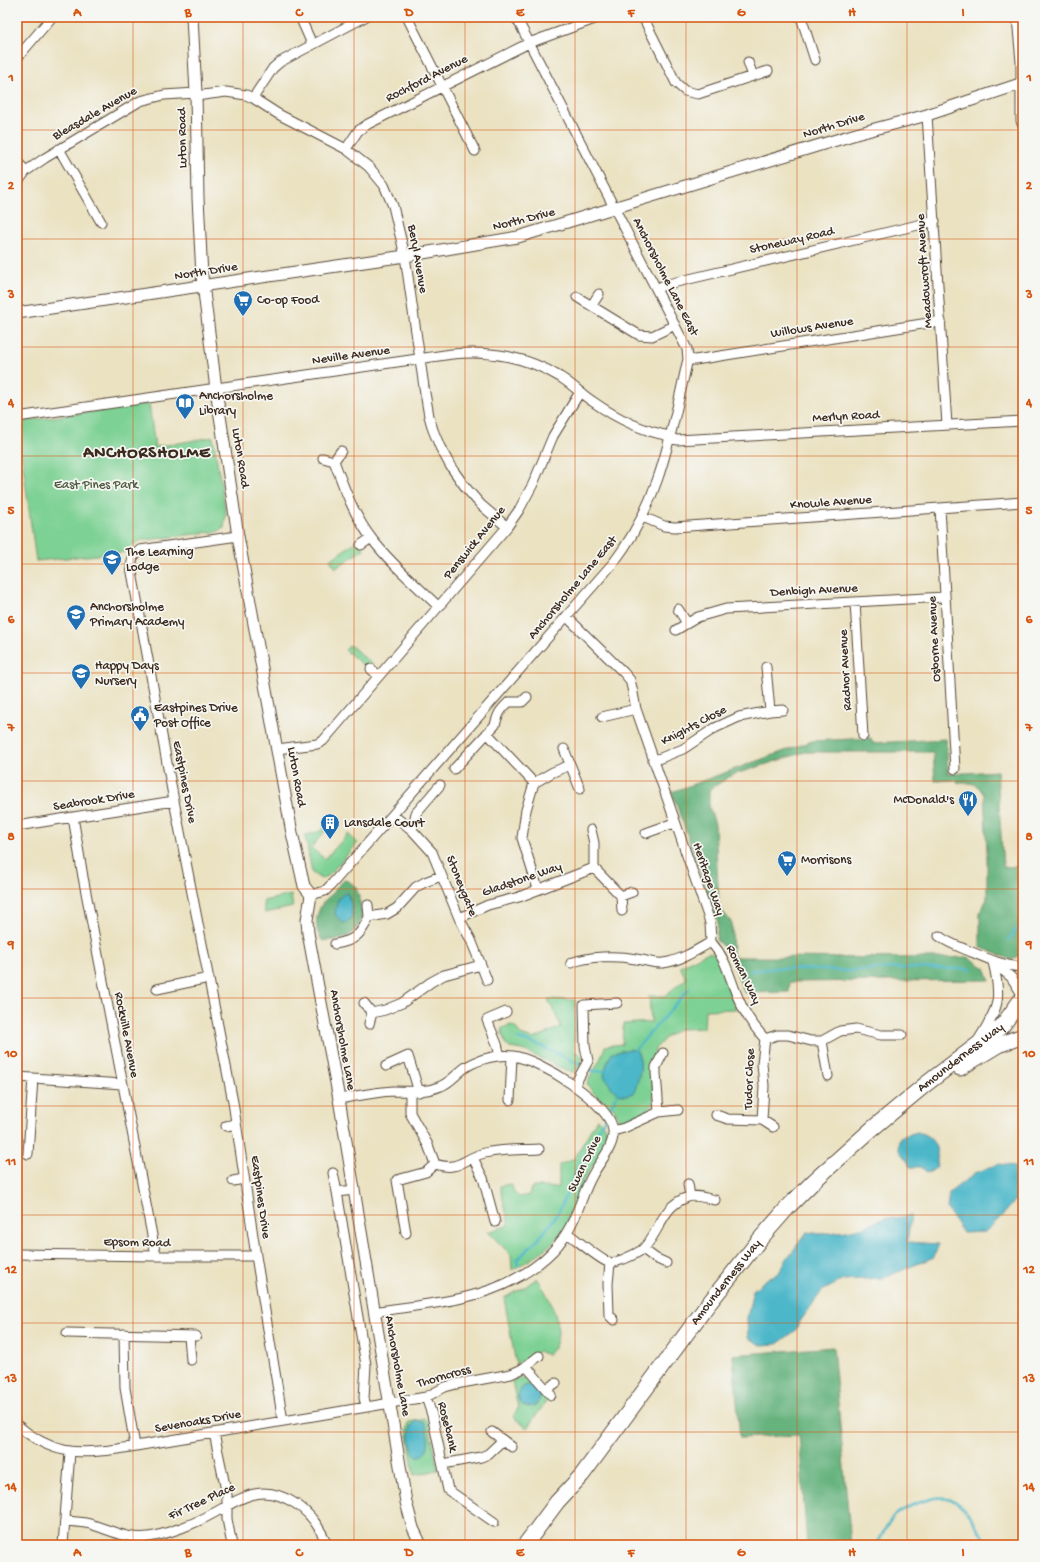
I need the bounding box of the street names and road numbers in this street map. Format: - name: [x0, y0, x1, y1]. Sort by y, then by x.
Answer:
- street label: Rochford Avenue: [383, 52, 471, 106]
- street label: Bleasdale Avenue: [49, 84, 140, 145]
- street label: Luton Road: [175, 106, 191, 168]
- street label: North Drive: [801, 109, 867, 142]
- street label: North Drive: [491, 205, 557, 235]
- street label: Meadowcroft Avenue: [914, 213, 936, 329]
- street label: Anchorsholme Lane East: [629, 216, 702, 340]
- street label: Beryl Avenue: [403, 223, 430, 295]
- street label: Stoneway Road: [748, 224, 837, 258]
- street label: North Drive: [173, 260, 239, 284]
- street label: Willows Avenue: [770, 314, 855, 342]
- street label: Neville Avenue: [311, 343, 391, 369]
- street label: Merlyn Road: [812, 408, 881, 426]
- street label: Luton Road: [228, 427, 252, 490]
- street label: Knowle Avenue: [790, 493, 873, 513]
- street label: Penswick Avenue: [440, 503, 509, 584]
- street label: Anchorsholme Lane East: [525, 532, 622, 643]
- street label: Denbigh Avenue: [769, 581, 858, 601]
- street label: Osborne Avenue: [925, 595, 945, 682]
- street label: Radnor Avenue: [836, 629, 856, 711]
- street label: Knights Close: [659, 702, 729, 749]
- street label: Eastpines Drive: [169, 739, 199, 825]
- street label: Luton Road: [283, 746, 309, 809]
- street label: Seabrook Drive: [52, 787, 136, 815]
- street label: Heritage Way: [689, 841, 728, 918]
- street label: Stoneygate: [442, 854, 480, 919]
- street label: Gladstone Way: [480, 859, 564, 901]
- street label: Roman Way: [722, 943, 764, 1008]
- street label: Anchorsholme Lane: [326, 989, 358, 1092]
- street label: Rockville Avenue: [110, 991, 142, 1079]
- street label: Amounderness Way: [914, 1019, 1007, 1096]
- street label: Tudor Close: [741, 1048, 759, 1111]
- street label: Swan Drive: [565, 1133, 605, 1195]
- street label: Eastpines Drive: [247, 1155, 273, 1240]
- street label: Epsom Road: [104, 1235, 172, 1251]
- street label: Amounderness Way: [688, 1236, 765, 1328]
- street label: Anchorsholme Lane: [381, 1315, 413, 1418]
- street label: Thorncross: [415, 1362, 474, 1392]
- street label: Rosebank: [434, 1400, 461, 1455]
- street label: Sevenoaks Drive: [154, 1407, 243, 1437]
- street label: Fir Tree Place: [165, 1480, 238, 1524]

